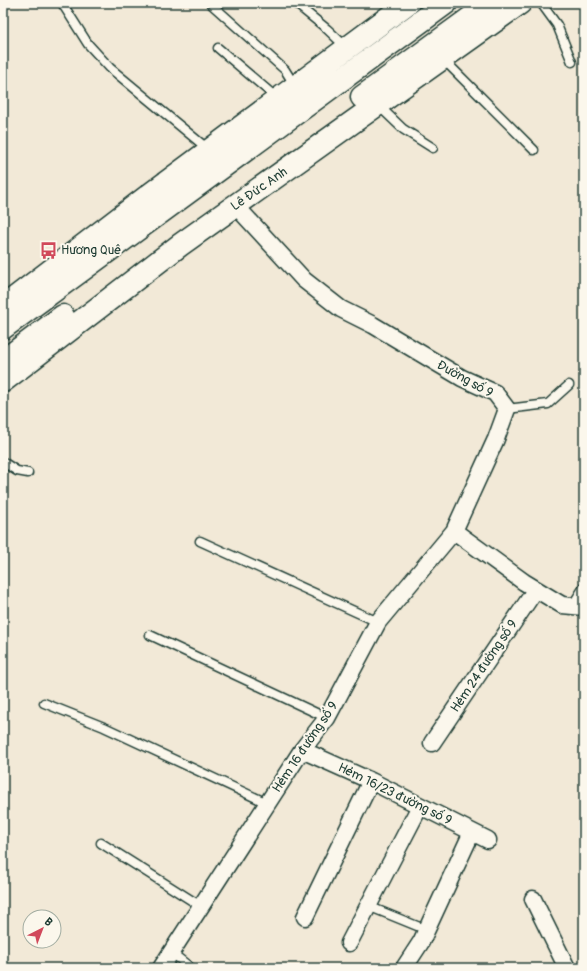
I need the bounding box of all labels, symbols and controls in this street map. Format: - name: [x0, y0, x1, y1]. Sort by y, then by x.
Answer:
- street label: Lê Đức Anh: [228, 164, 290, 214]
- bus stop icon: Hương Quê: [38, 240, 58, 260]
- place label: Hương Quê: [61, 242, 121, 258]
- street label: Đường số 9: [434, 357, 496, 401]
- street label: Hẻm 24 đường số 9: [447, 616, 521, 715]
- street label: Hẻm 16 đường số 9: [269, 698, 341, 795]
- street label: Hẻm 16/23 đường số 9: [335, 759, 455, 829]
- north arrow: [22, 909, 62, 949]
- text: B: [42, 915, 55, 929]

